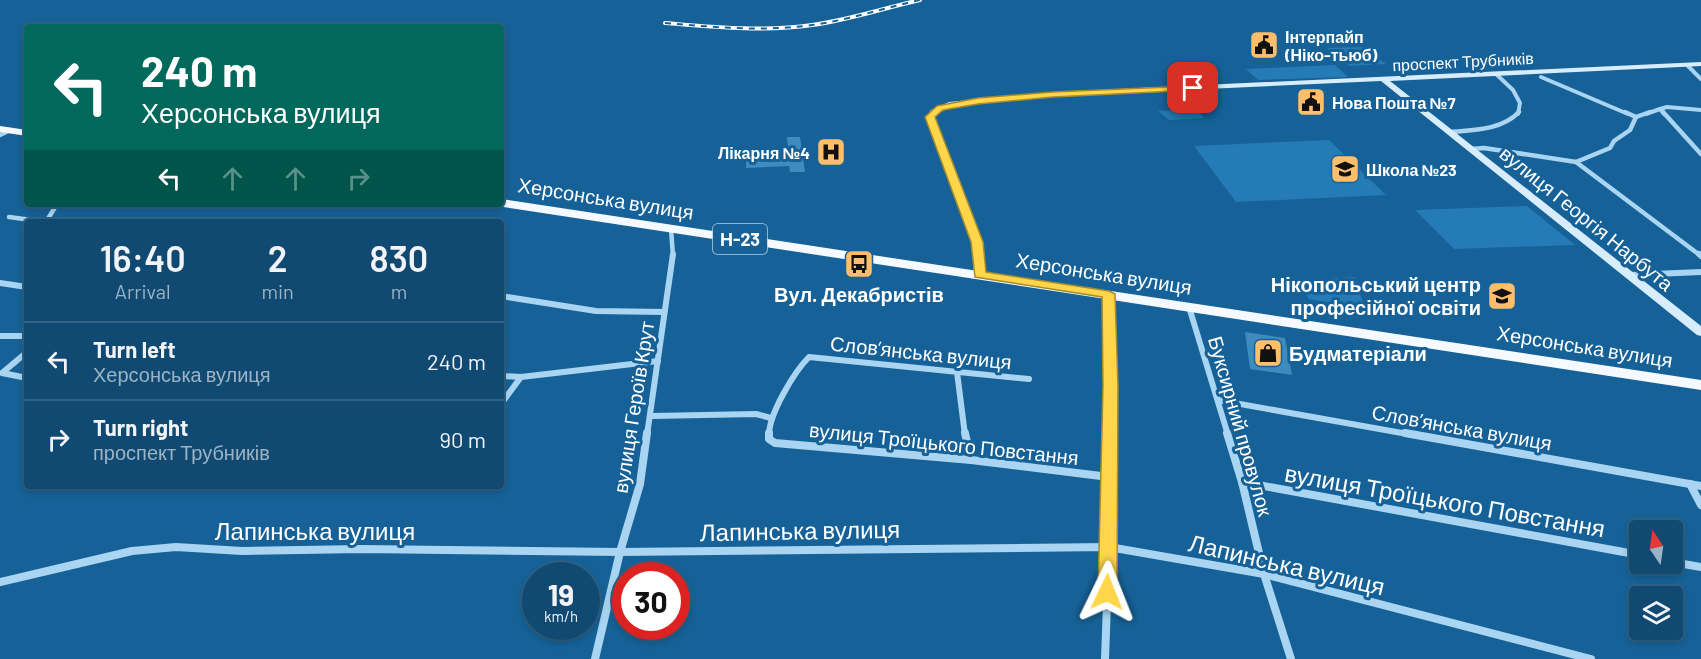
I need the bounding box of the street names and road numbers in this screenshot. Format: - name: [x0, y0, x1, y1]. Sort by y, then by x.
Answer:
- street label: проспект Трубників: [1392, 48, 1534, 74]
- street label: вулиця Георгія Нарбута: [1495, 141, 1679, 296]
- street label: Херсонська вулиця: [516, 172, 696, 224]
- road number: Н-23: [713, 224, 767, 254]
- street label: Херсонська вулиця: [1014, 247, 1194, 299]
- street label: вулиця Героїв Крут: [608, 319, 658, 495]
- street label: Херсонська вулиця: [1495, 320, 1675, 372]
- street label: Словʼянська вулиця: [829, 331, 1013, 373]
- street label: Буксирний провулок: [1204, 333, 1278, 519]
- street label: Словʼянська вулиця: [1370, 399, 1554, 455]
- street label: вулиця Троїцького Повстання: [808, 417, 1080, 469]
- street label: вулиця Троїцького Повстання: [1283, 458, 1607, 542]
- street label: Лапинська вулиця: [700, 514, 900, 546]
- street label: Лапинська вулиця: [215, 516, 415, 545]
- street label: Лапинська вулиця: [1186, 527, 1388, 601]

